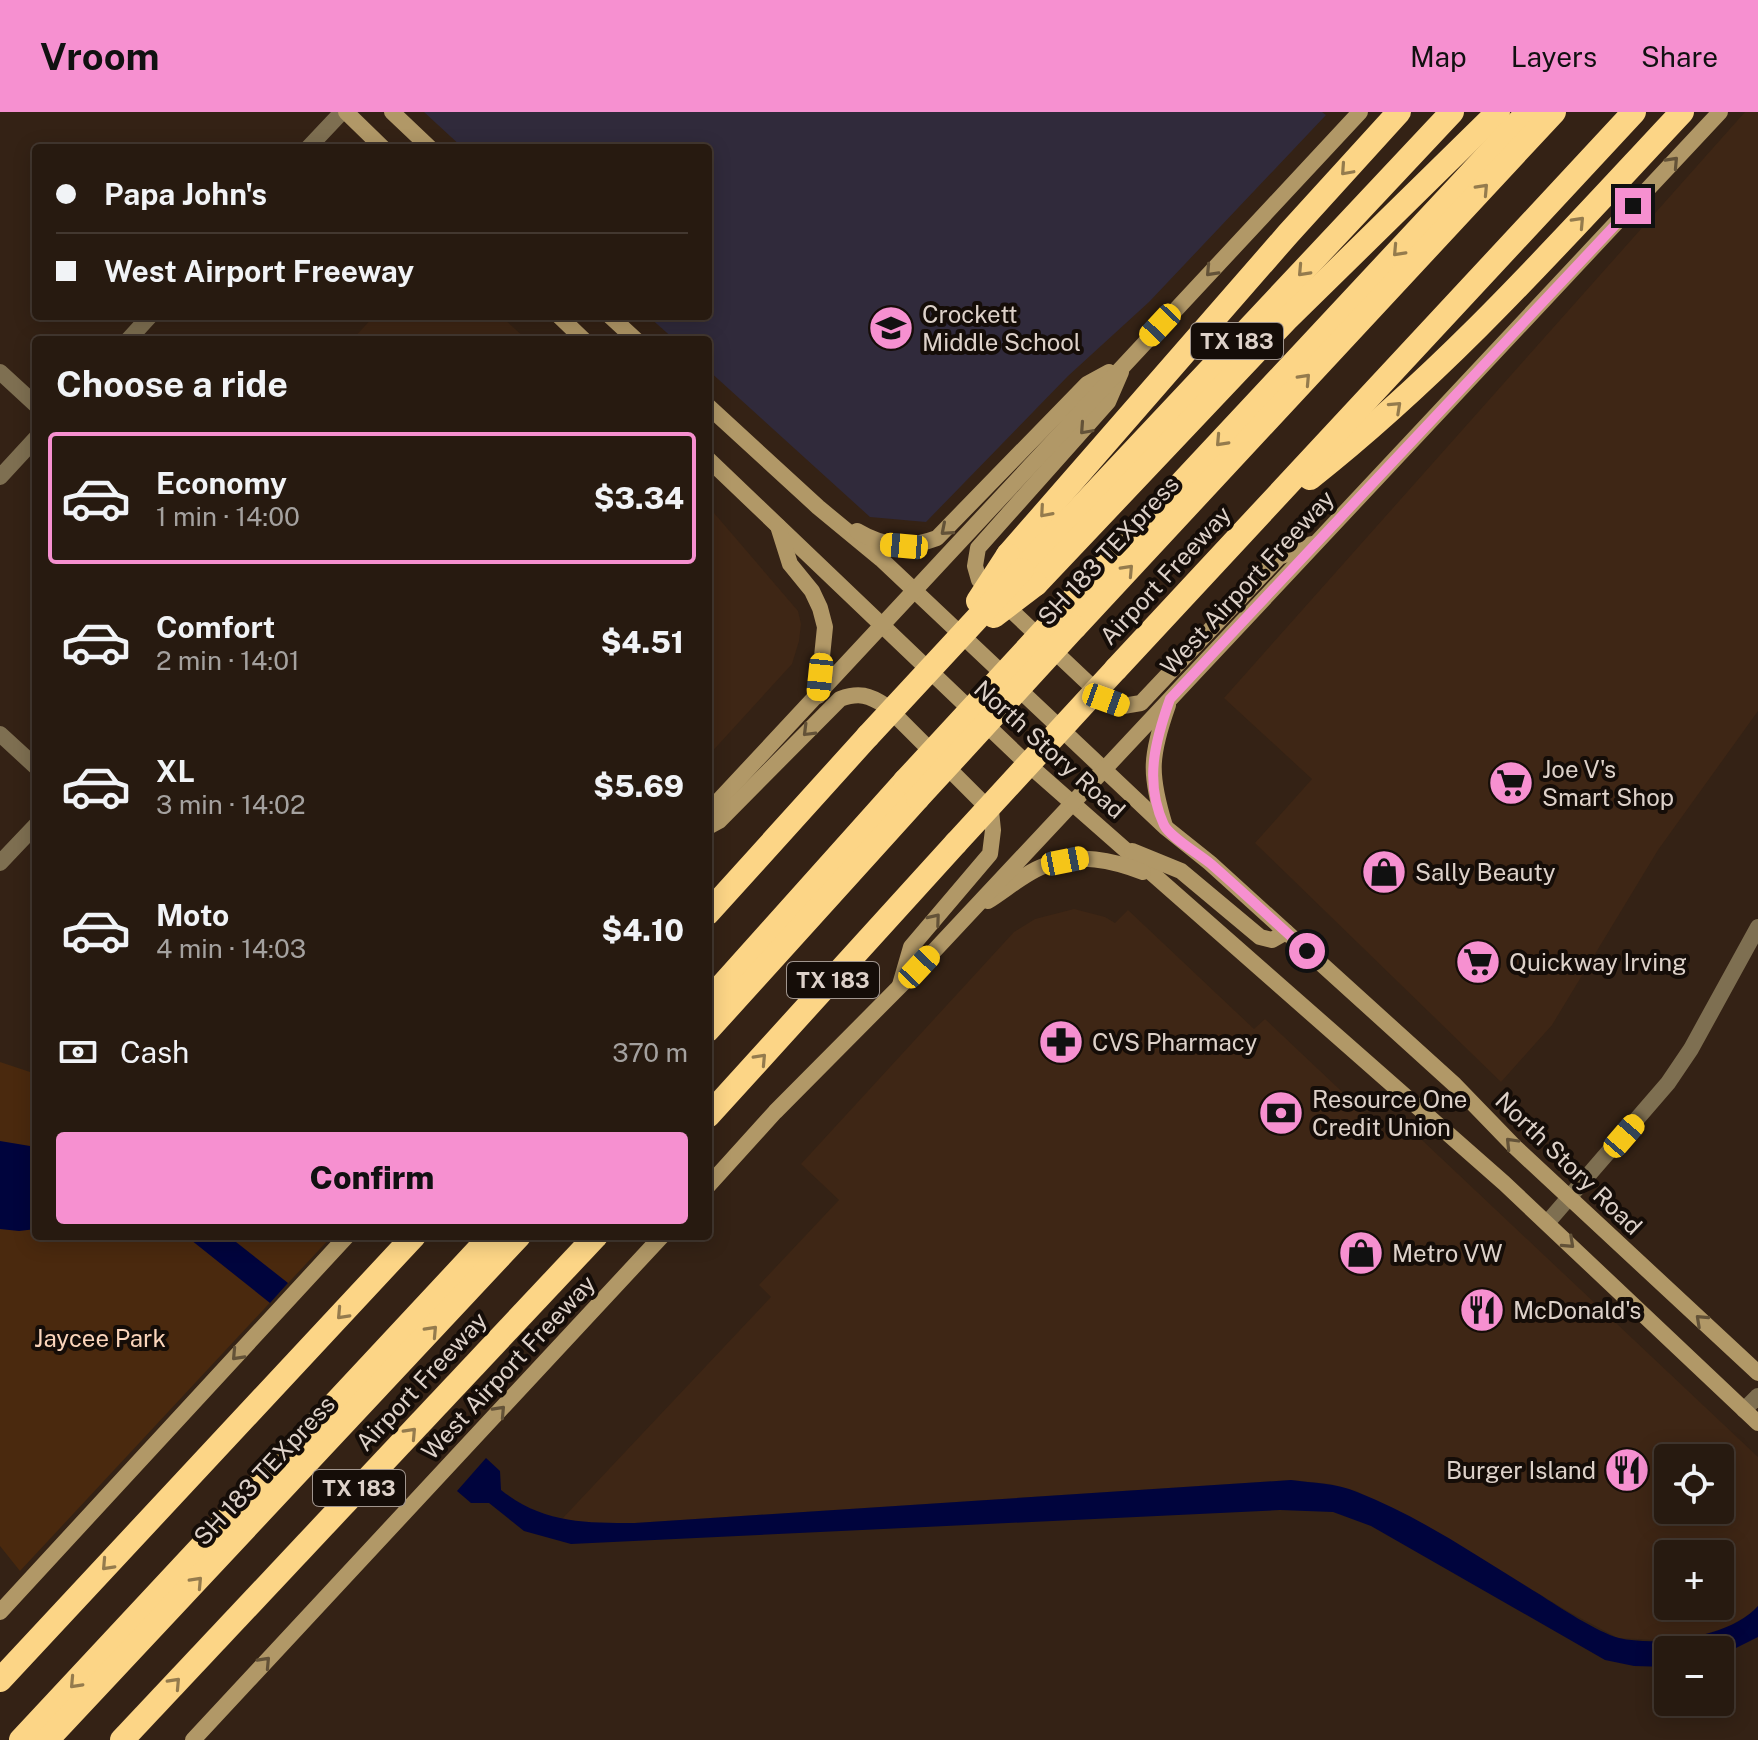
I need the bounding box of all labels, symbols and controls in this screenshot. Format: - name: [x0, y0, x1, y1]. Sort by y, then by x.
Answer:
- text: Vroom: [40, 34, 160, 79]
- text: Map: [1410, 40, 1467, 73]
- text: Layers: [1511, 40, 1597, 73]
- text: Share: [1641, 40, 1718, 73]
- one-way arrow: [1663, 157, 1677, 172]
- one-way arrow: [1341, 160, 1356, 175]
- text: Papa John's: [104, 176, 267, 212]
- one-way arrow: [1473, 183, 1487, 198]
- route end: [1615, 188, 1651, 224]
- one-way arrow: [1569, 217, 1584, 231]
- one-way arrow: [1393, 242, 1408, 256]
- text: West Airport Freeway: [104, 253, 414, 289]
- one-way arrow: [1206, 262, 1220, 276]
- one-way arrow: [1297, 262, 1312, 276]
- car: [1135, 299, 1185, 351]
- place label: Crockett Middle School: [922, 300, 1081, 356]
- school or university icon: Crockett Middle School: [867, 304, 915, 352]
- road number: TX 183: [1191, 323, 1283, 359]
- text: Choose a ride: [56, 363, 288, 405]
- one-way arrow: [1296, 374, 1311, 388]
- one-way arrow: [1386, 403, 1401, 417]
- one-way arrow: [1080, 419, 1094, 434]
- one-way arrow: [1216, 432, 1230, 446]
- icon: car: [60, 462, 132, 534]
- text: Economy: [156, 465, 287, 501]
- street label: SH 183 TEXpress: [1032, 470, 1184, 630]
- text: $3.34: [594, 480, 684, 516]
- street label: West Airport Freeway: [1154, 484, 1340, 680]
- street label: Airport Freeway: [1094, 500, 1236, 650]
- text: 1 min · 14:00: [156, 501, 300, 532]
- one-way arrow: [1040, 503, 1055, 518]
- one-way arrow: [940, 520, 955, 535]
- car: [879, 532, 929, 560]
- one-way arrow: [1119, 564, 1133, 579]
- icon: car: [60, 606, 132, 678]
- text: Comfort: [156, 609, 275, 645]
- text: $4.51: [601, 624, 684, 660]
- text: 2 min · 14:01: [156, 645, 300, 676]
- car: [806, 652, 834, 702]
- street label: North Story Road: [969, 674, 1131, 824]
- car: [1079, 681, 1133, 719]
- one-way arrow: [803, 721, 817, 736]
- icon: car: [60, 750, 132, 822]
- text: XL: [156, 753, 195, 789]
- place label: Joe V's Smart Shop: [1542, 755, 1674, 811]
- supermarket icon: Joe V's Smart Shop: [1487, 759, 1535, 807]
- text: $5.69: [593, 768, 684, 804]
- text: 3 min · 14:02: [156, 789, 305, 820]
- car: [1039, 845, 1091, 877]
- shop icon: Sally Beauty: [1360, 848, 1408, 896]
- place label: Sally Beauty: [1415, 858, 1556, 886]
- icon: car: [60, 894, 132, 966]
- text: Moto: [156, 897, 229, 933]
- text: $4.10: [602, 912, 684, 948]
- one-way arrow: [925, 913, 940, 928]
- text: 4 min · 14:03: [156, 933, 306, 964]
- route start: [1289, 933, 1325, 969]
- supermarket icon: Quickway Irving: [1454, 938, 1502, 986]
- car: [894, 941, 944, 993]
- place label: Quickway Irving: [1509, 948, 1687, 976]
- road number: TX 183: [787, 962, 879, 998]
- pharmacy icon: CVS Pharmacy: [1037, 1018, 1085, 1066]
- place label: CVS Pharmacy: [1092, 1028, 1258, 1056]
- icon: cash: [56, 1030, 100, 1074]
- text: Cash: [120, 1034, 189, 1070]
- text: 370 m: [612, 1037, 688, 1068]
- one-way arrow: [751, 1053, 765, 1068]
- place label: Resource One Credit Union: [1312, 1085, 1467, 1141]
- street label: North Story Road: [1490, 1086, 1648, 1240]
- bank icon: Resource One Credit Union: [1257, 1089, 1305, 1137]
- car: [1599, 1110, 1649, 1162]
- button: Confirm: [56, 1132, 688, 1224]
- one-way arrow: [1505, 1138, 1520, 1152]
- shop icon: Metro VW: [1337, 1229, 1385, 1277]
- one-way arrow: [1560, 1234, 1574, 1249]
- place label: Metro VW: [1392, 1239, 1503, 1267]
- street label: West Airport Freeway: [415, 1269, 601, 1465]
- restaurant icon: McDonald's: [1458, 1286, 1506, 1334]
- place label: McDonald's: [1513, 1296, 1641, 1324]
- one-way arrow: [337, 1304, 351, 1319]
- street label: Airport Freeway: [349, 1306, 493, 1456]
- one-way arrow: [1695, 1316, 1710, 1330]
- park label: Jaycee Park: [34, 1324, 166, 1352]
- one-way arrow: [423, 1326, 437, 1340]
- one-way arrow: [232, 1345, 246, 1360]
- street label: SH 183 TEXpress: [188, 1390, 340, 1550]
- one-way arrow: [490, 1406, 505, 1420]
- one-way arrow: [402, 1428, 416, 1442]
- map controls: [1654, 1444, 1734, 1716]
- button: locate: [1654, 1444, 1734, 1524]
- restaurant icon: Burger Island: [1603, 1446, 1651, 1494]
- place label: Burger Island: [1446, 1456, 1596, 1484]
- road number: TX 183: [313, 1470, 405, 1506]
- button: +: [1654, 1540, 1734, 1620]
- one-way arrow: [103, 1556, 117, 1571]
- one-way arrow: [188, 1577, 202, 1591]
- button: −: [1654, 1636, 1734, 1716]
- one-way arrow: [256, 1657, 270, 1672]
- one-way arrow: [70, 1674, 85, 1688]
- one-way arrow: [166, 1678, 181, 1692]

